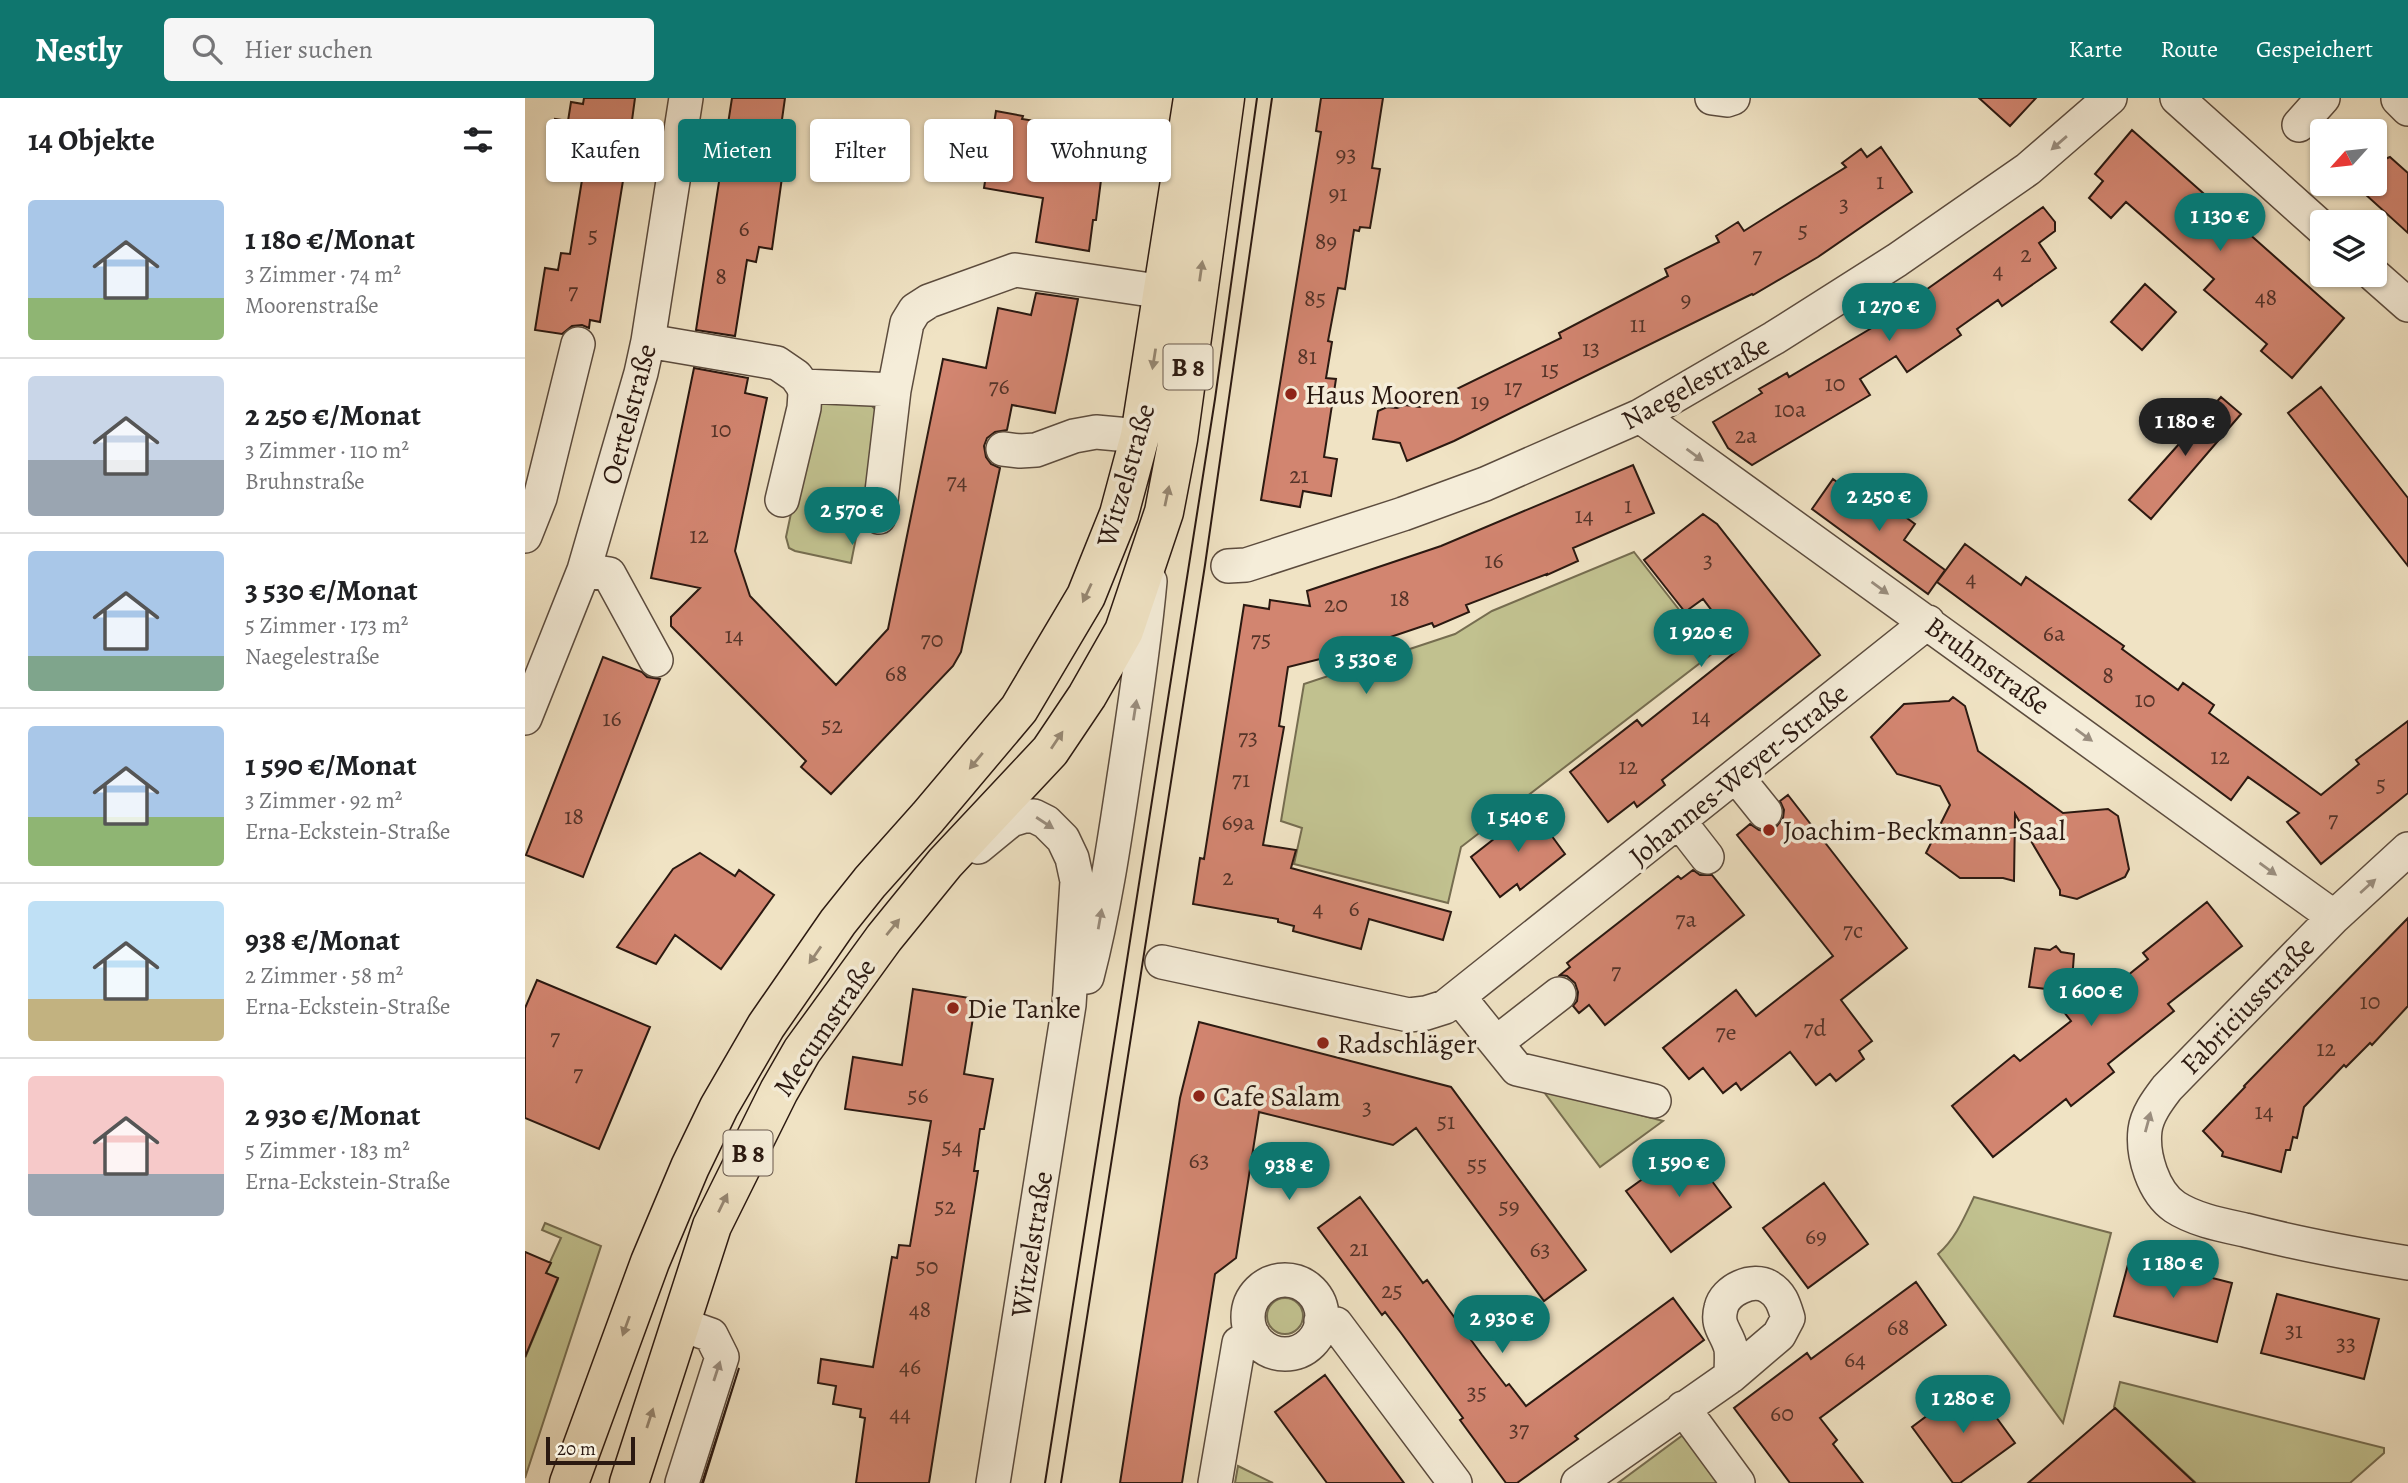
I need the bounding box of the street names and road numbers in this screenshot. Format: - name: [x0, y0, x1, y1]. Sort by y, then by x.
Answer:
- street label: Naegelestraße: [1615, 327, 1776, 439]
- street label: Oertelstraße: [592, 340, 666, 489]
- road number: B 8: [1163, 344, 1213, 390]
- street label: Witzelstraße: [1087, 399, 1165, 552]
- street label: Bruhnstraße: [1917, 608, 2058, 724]
- street label: Johannes-Weyer-Straße: [1621, 675, 1856, 875]
- street label: Fabriciusstraße: [2172, 928, 2323, 1083]
- street label: Mecumstraße: [765, 951, 885, 1104]
- road number: B 8: [723, 1130, 773, 1176]
- street label: Witzelstraße: [1002, 1168, 1062, 1321]

